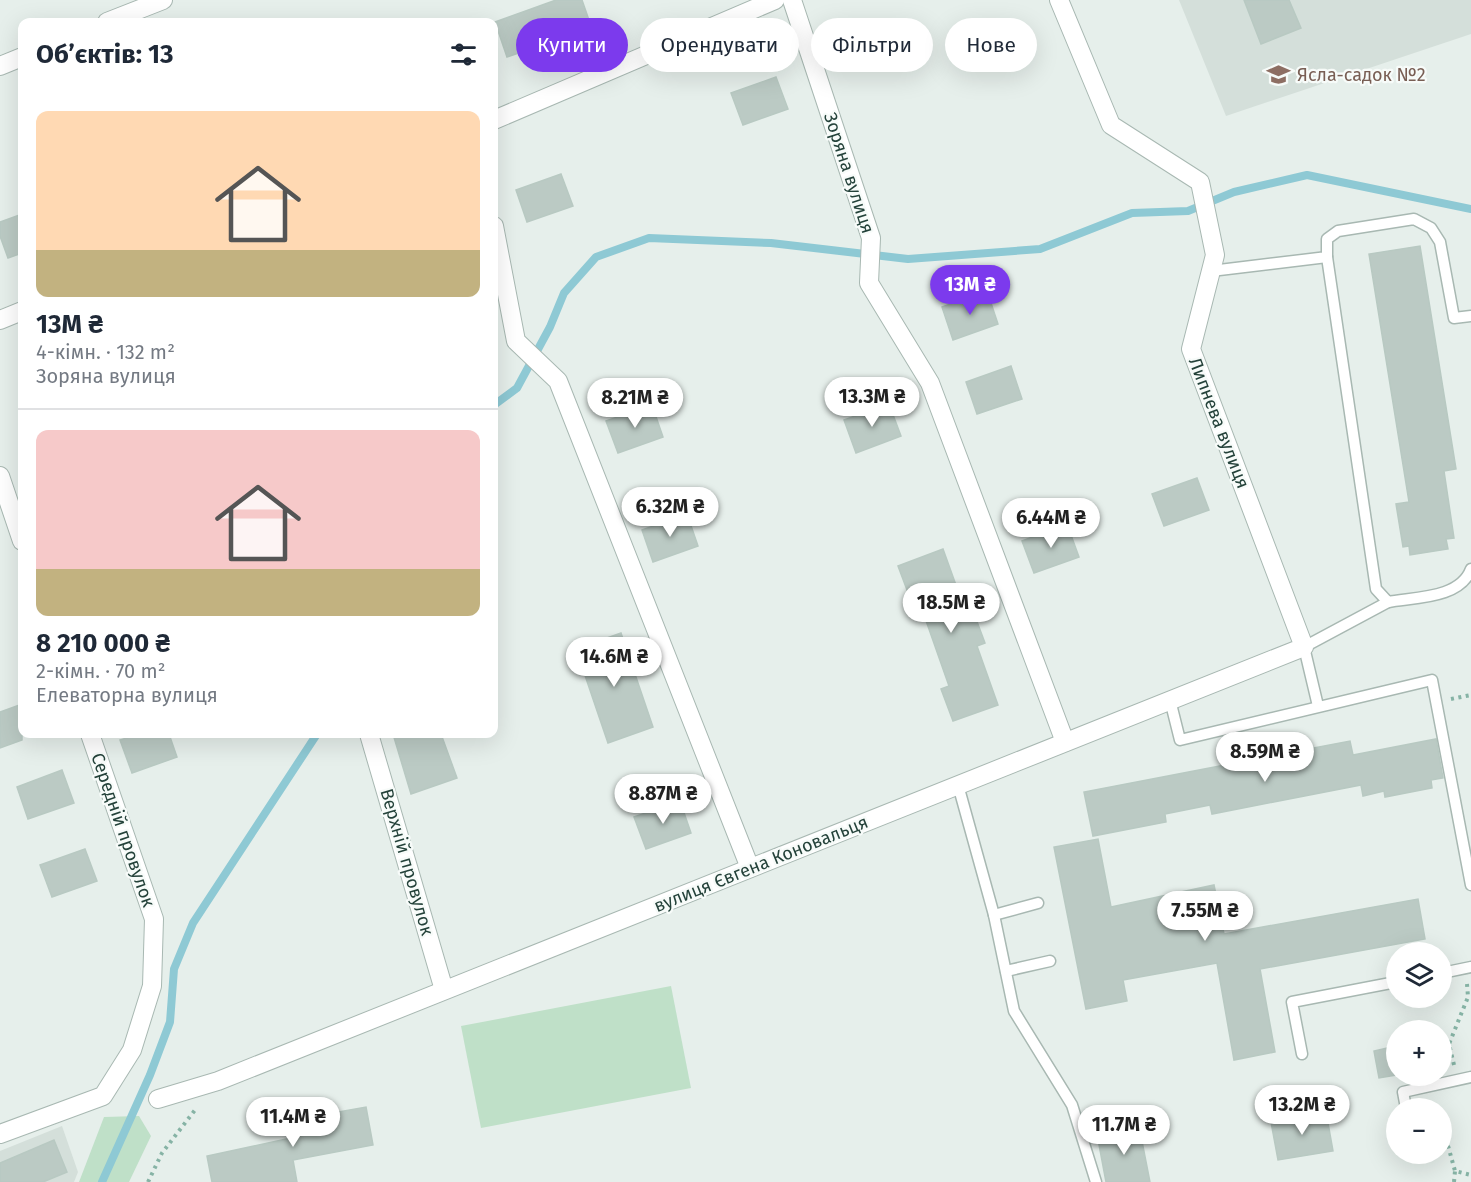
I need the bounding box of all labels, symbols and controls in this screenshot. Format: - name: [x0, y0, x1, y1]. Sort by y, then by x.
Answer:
- chip: Купити: [516, 18, 628, 72]
- chip: Орендувати: [640, 18, 799, 72]
- chip: Фільтри: [811, 18, 933, 72]
- chip: Нове: [945, 18, 1037, 72]
- icon: filters: [447, 38, 480, 71]
- text: Об’єктів: 13: [36, 39, 174, 70]
- school or university icon: Ясла-садок №2: [1266, 62, 1292, 88]
- place label: Ясла-садок №2: [1297, 64, 1426, 86]
- street label: Зоряна вулиця: [819, 110, 879, 236]
- icon: home: [204, 150, 312, 258]
- pin: 13M ₴: [928, 265, 1012, 316]
- text: 13M ₴: [944, 272, 996, 296]
- text: 13M ₴: [36, 309, 103, 340]
- text: 4-кімн. · 132 m²: [36, 340, 175, 364]
- street label: Липнева вулиця: [1184, 354, 1254, 492]
- text: Зоряна вулиця: [36, 364, 176, 388]
- pin: 13.3M ₴: [817, 377, 927, 428]
- pin: 8.21M ₴: [580, 378, 690, 429]
- text: 13.3M ₴: [838, 384, 906, 408]
- text: 8.21M ₴: [601, 385, 669, 409]
- icon: home: [204, 469, 312, 577]
- pin: 6.32M ₴: [615, 487, 725, 538]
- text: 6.32M ₴: [636, 494, 704, 518]
- pin: 6.44M ₴: [996, 498, 1106, 549]
- text: 6.44M ₴: [1016, 505, 1086, 529]
- pin: 18.5M ₴: [896, 583, 1006, 634]
- text: 18.5M ₴: [917, 590, 985, 614]
- text: 8 210 000 ₴: [36, 628, 170, 659]
- pin: 14.6M ₴: [559, 637, 669, 688]
- text: 14.6M ₴: [580, 644, 648, 668]
- text: 2-кімн. · 70 m²: [36, 659, 166, 683]
- text: Елеваторна вулиця: [36, 683, 218, 707]
- pin: 8.59M ₴: [1210, 732, 1320, 783]
- text: 8.59M ₴: [1230, 739, 1300, 763]
- street label: Середній провулок: [86, 750, 160, 911]
- pin: 8.87M ₴: [608, 774, 718, 825]
- text: 8.87M ₴: [628, 781, 698, 805]
- street label: Верхній провулок: [375, 786, 439, 939]
- street label: вулиця Євгена Коновальця: [651, 811, 871, 917]
- pin: 7.55M ₴: [1150, 891, 1260, 942]
- text: 7.55M ₴: [1171, 898, 1239, 922]
- map controls: [1386, 942, 1452, 1164]
- button: layers: [1386, 942, 1452, 1008]
- button: +: [1386, 1020, 1452, 1086]
- pin: 13.2M ₴: [1247, 1085, 1357, 1136]
- text: 13.2M ₴: [1269, 1092, 1335, 1116]
- pin: 11.4M ₴: [238, 1097, 348, 1148]
- button: −: [1386, 1098, 1452, 1164]
- text: 11.4M ₴: [260, 1104, 326, 1128]
- pin: 11.7M ₴: [1069, 1105, 1179, 1156]
- text: 11.7M ₴: [1092, 1112, 1156, 1136]

